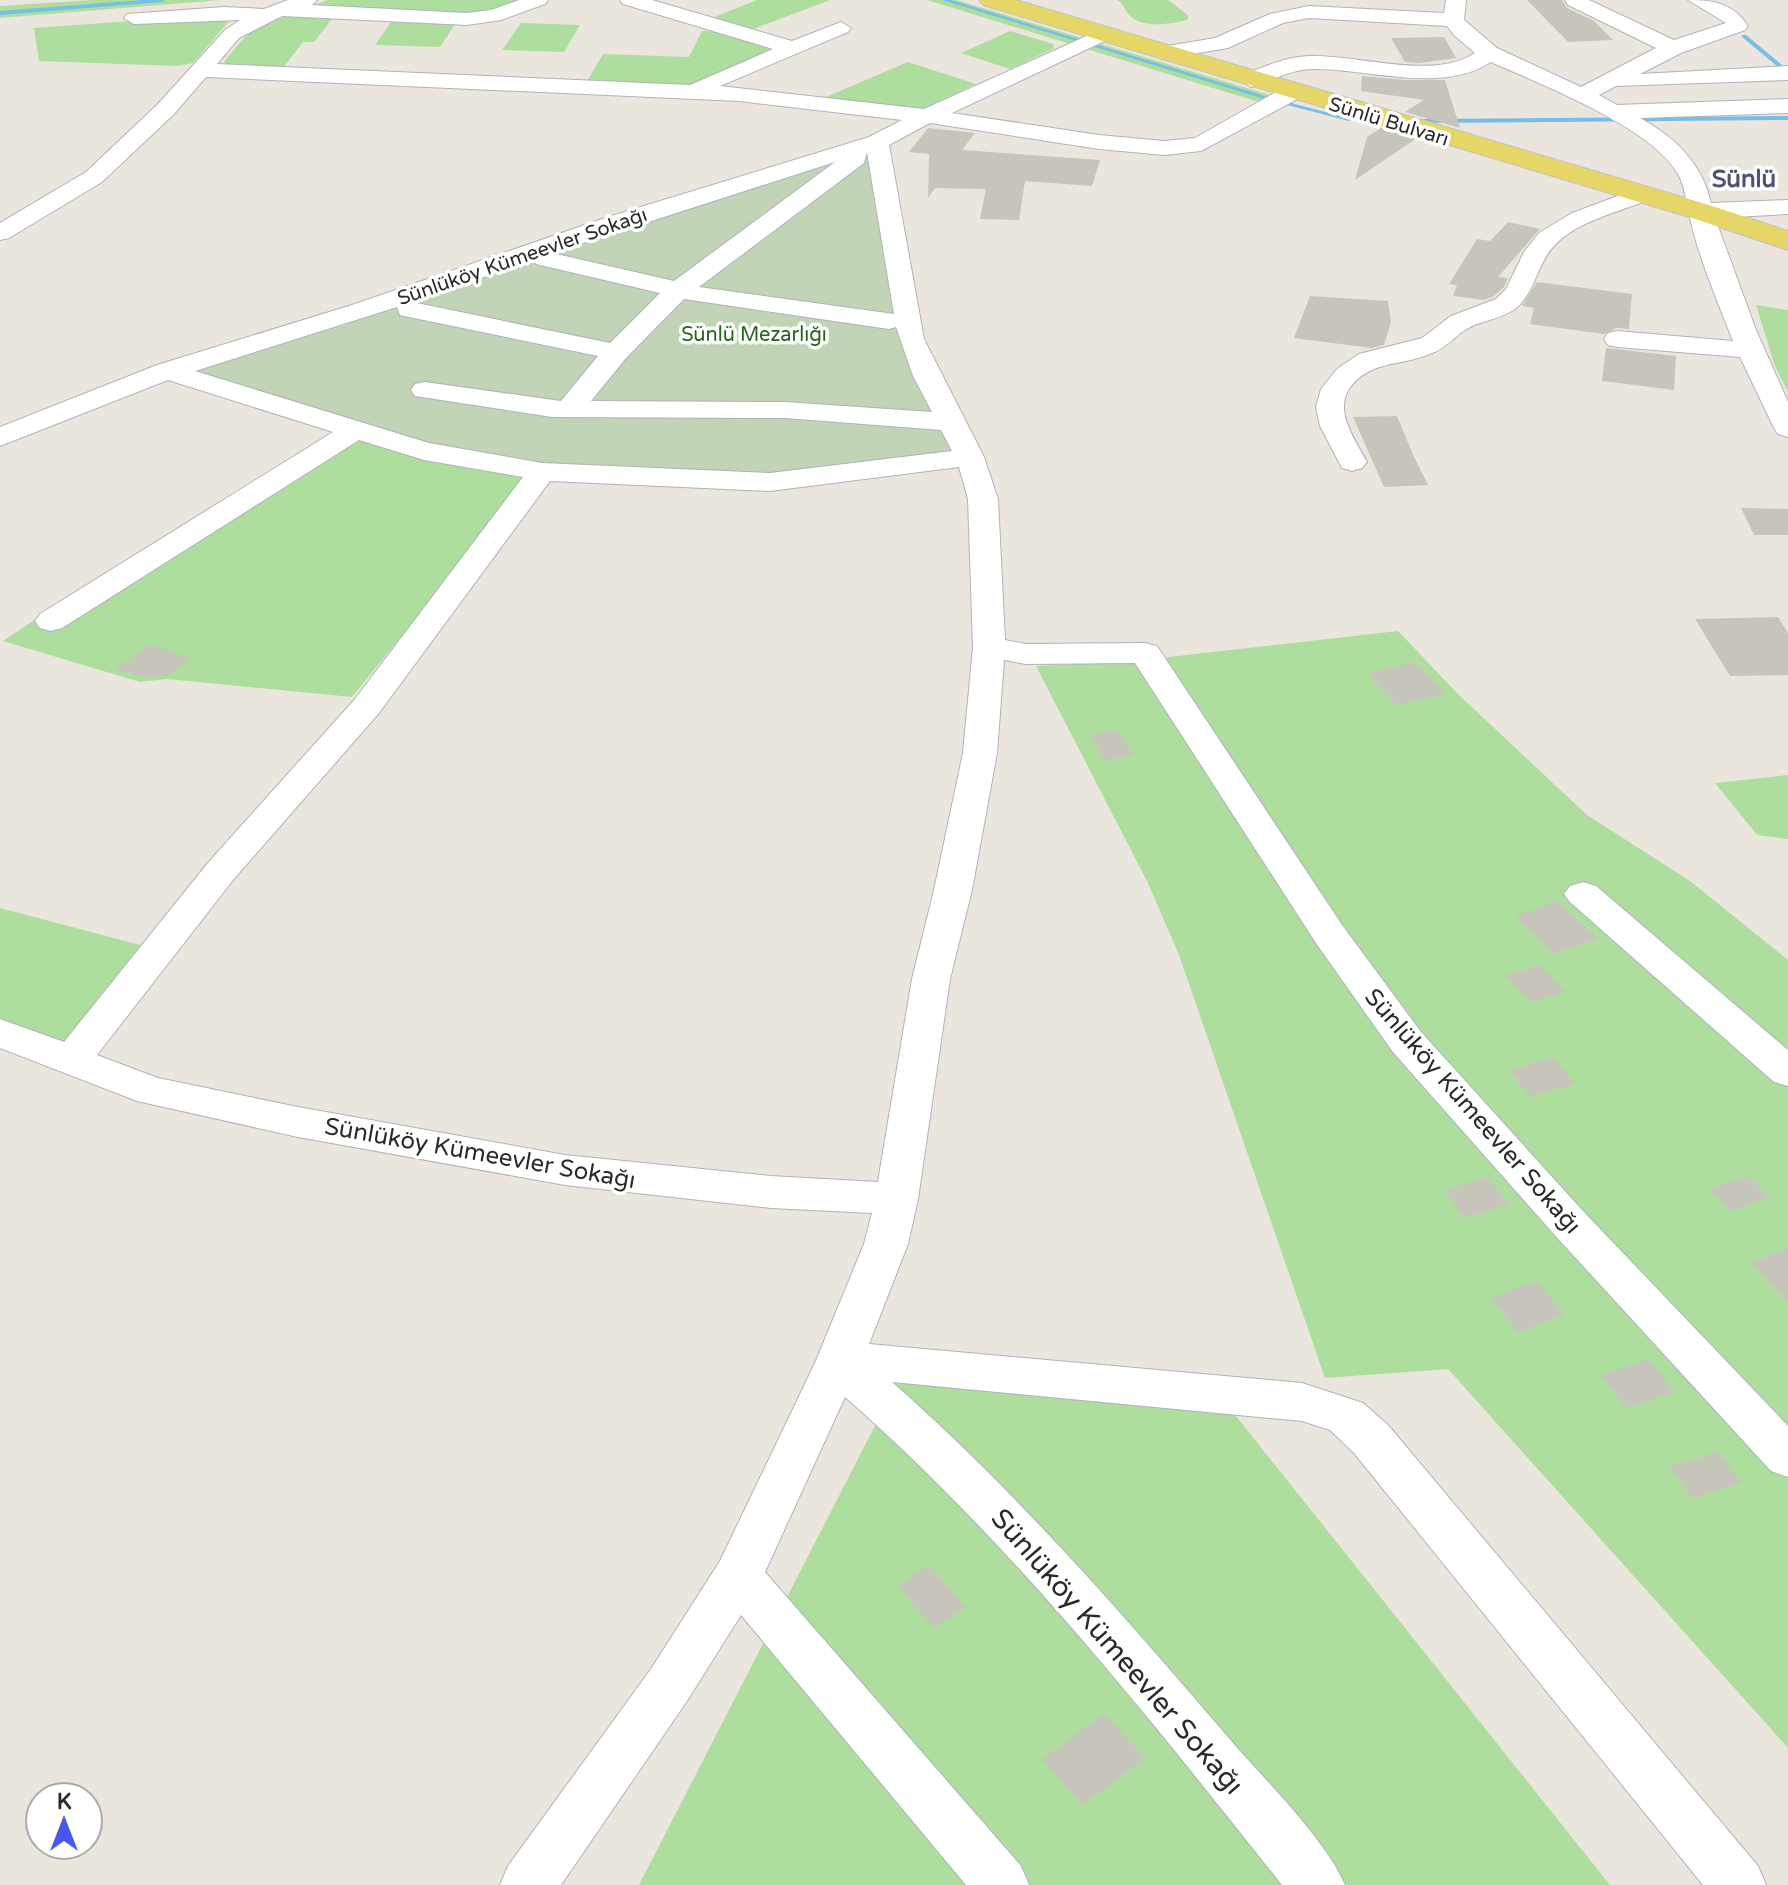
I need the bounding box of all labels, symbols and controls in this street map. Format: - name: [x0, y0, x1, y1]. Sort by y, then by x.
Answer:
- street label: Sünlü Bulvarı: [1326, 92, 1452, 152]
- district label: Sünlü: [1712, 165, 1776, 194]
- street label: Sünlüköy Kümeevler Sokağı: [394, 203, 650, 311]
- park label: Sünlü Mezarlığı: [681, 323, 827, 347]
- street label: Sünlüköy Kümeevler Sokağı: [1358, 983, 1587, 1240]
- street label: Sünlüköy Kümeevler Sokağı: [322, 1112, 638, 1195]
- street label: Sünlüköy Kümeevler Sokağı: [984, 1502, 1251, 1802]
- north arrow: [24, 1781, 104, 1861]
- text: K: [57, 1789, 72, 1815]

